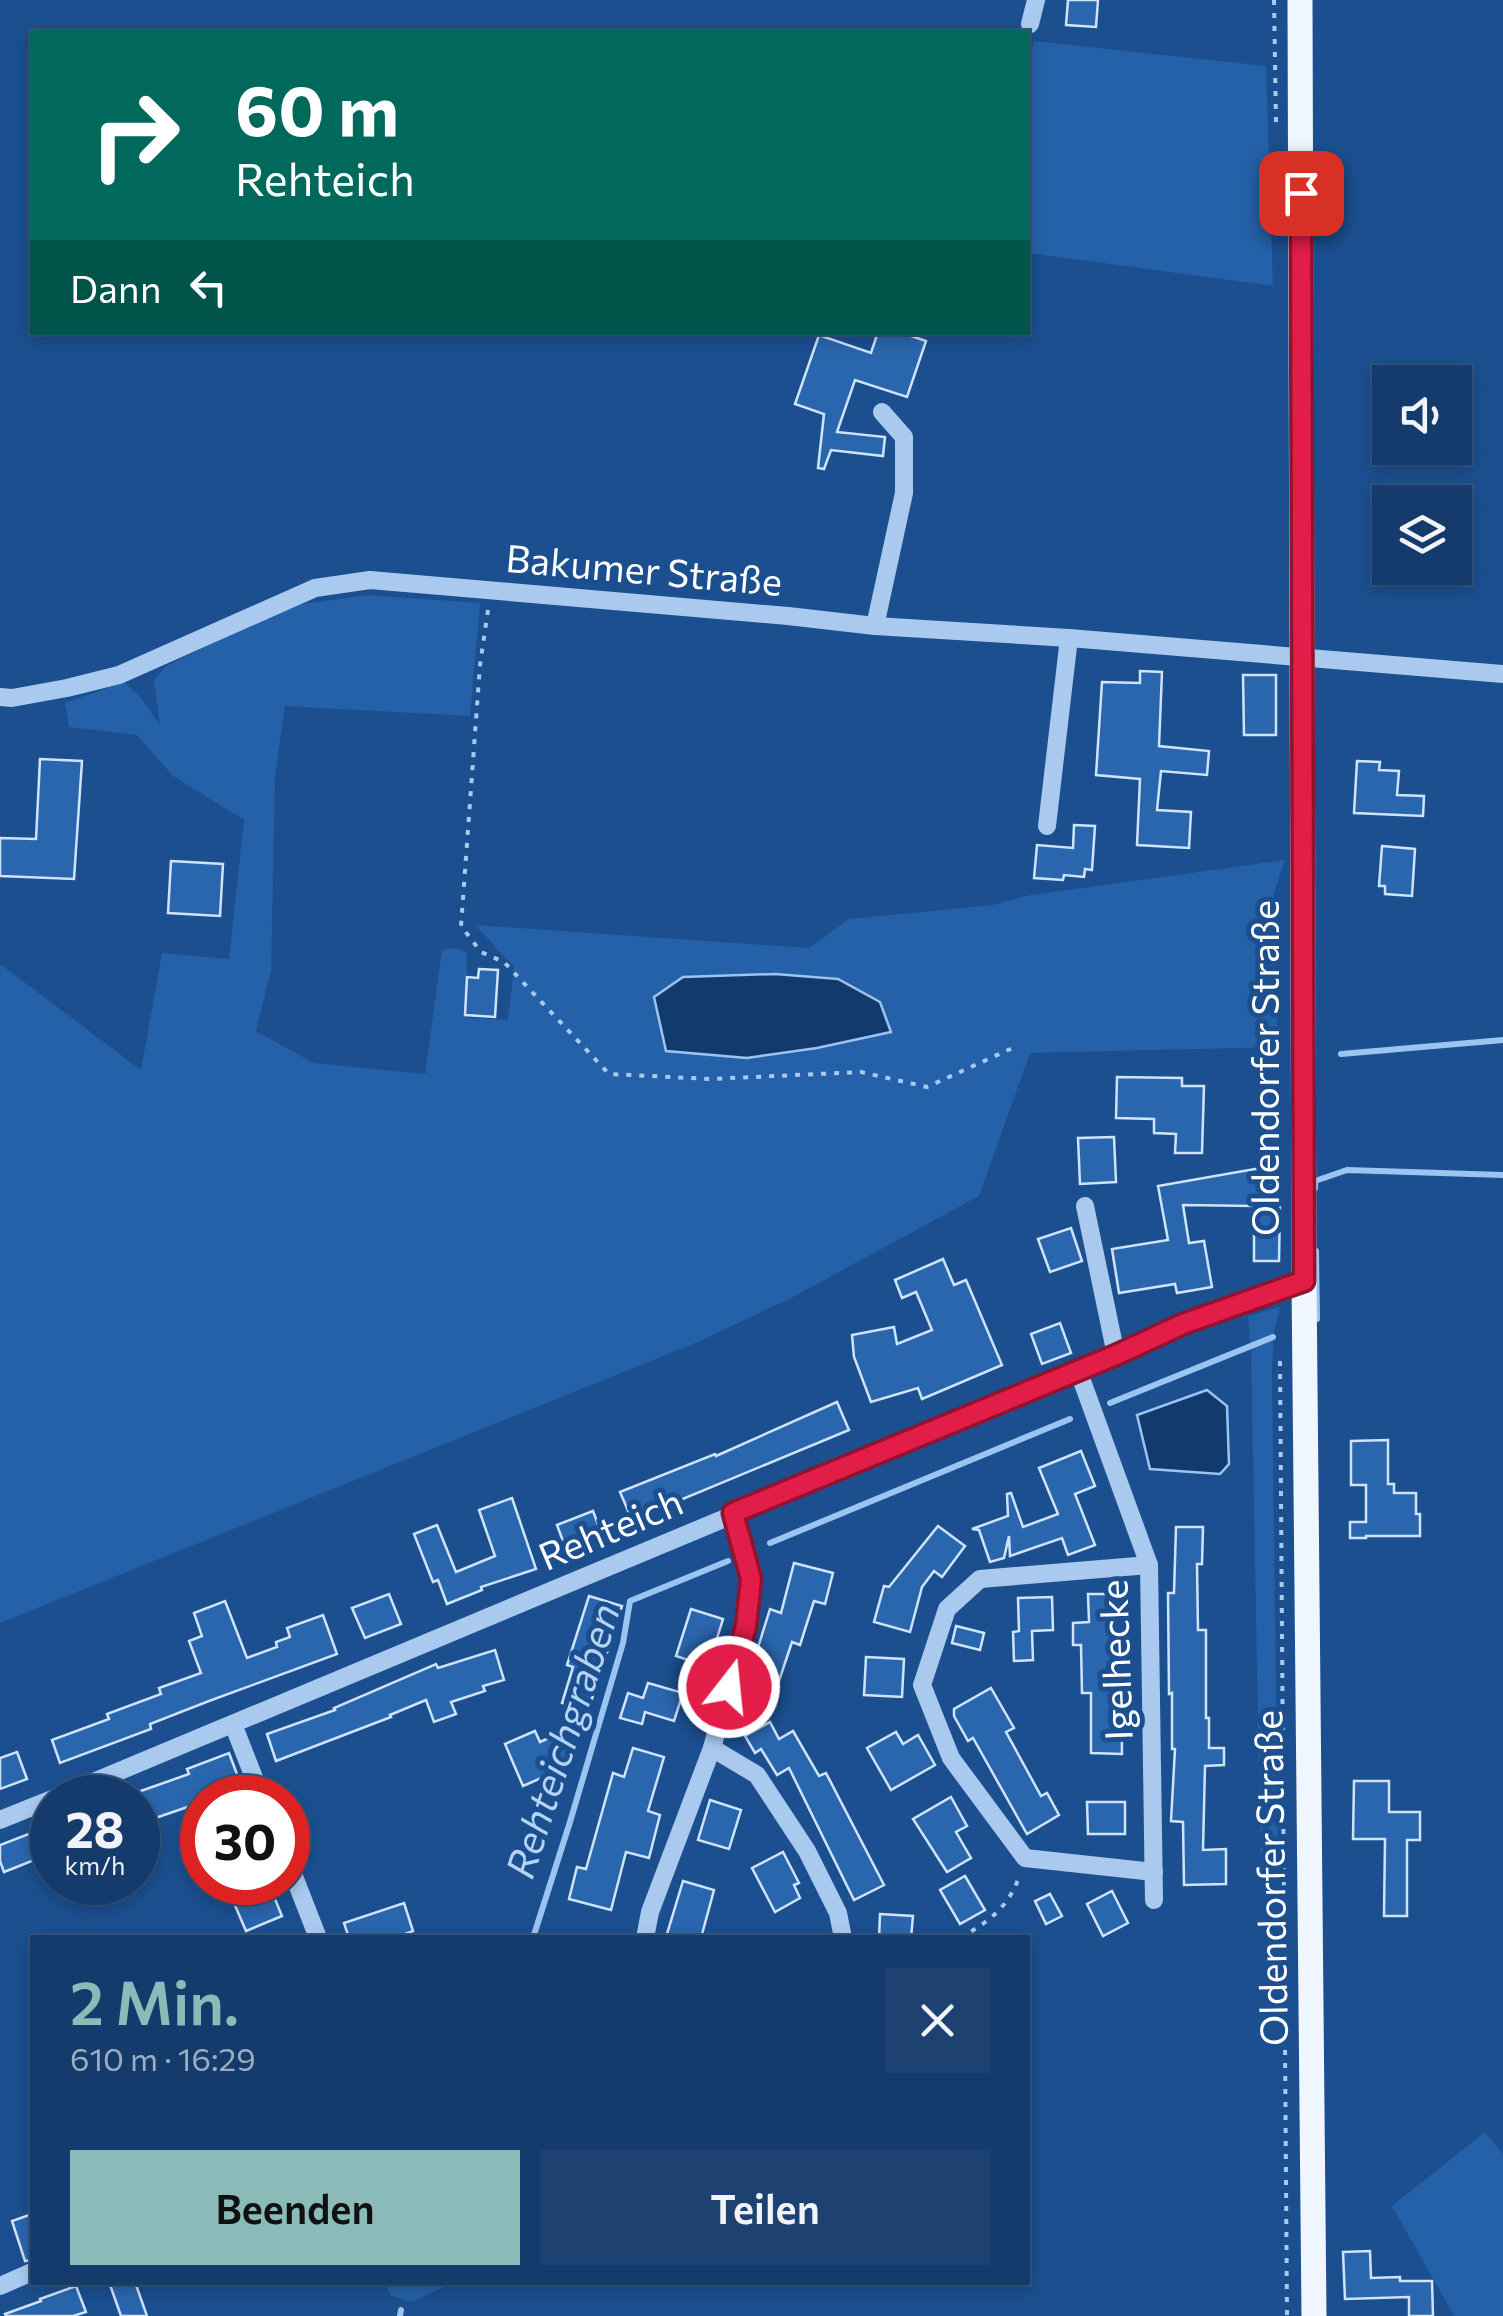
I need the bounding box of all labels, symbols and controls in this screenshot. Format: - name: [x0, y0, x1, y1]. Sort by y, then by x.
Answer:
- text: 60 m: [235, 65, 399, 150]
- icon: right: [70, 70, 200, 200]
- text: Rehteich: [235, 150, 415, 205]
- pin: [1259, 151, 1344, 236]
- icon: arrive: [1274, 166, 1329, 221]
- icon: left: [181, 260, 236, 315]
- text: Dann: [70, 264, 161, 311]
- map controls: [1372, 365, 1472, 585]
- button: sound: [1372, 365, 1472, 465]
- button: layers: [1372, 485, 1472, 585]
- street label: Bakumer Straße: [504, 533, 784, 604]
- street label: Oldendorfer Straße: [1240, 900, 1287, 1236]
- street label: Rehteich: [531, 1476, 689, 1579]
- street label: Igelhecke: [1088, 1579, 1141, 1741]
- water label: Rehteichgraben: [493, 1597, 628, 1884]
- position arrow: [677, 1635, 781, 1739]
- street label: Oldendorfer Straße: [1243, 1710, 1296, 2046]
- speed limit sign: 30: [180, 1775, 310, 1905]
- text: 28: [65, 1797, 125, 1858]
- text: km/h: [65, 1850, 125, 1880]
- text: 2 Min.: [70, 1964, 239, 2037]
- button: close: [885, 1968, 990, 2073]
- text: 610 m · 16:29: [70, 2038, 256, 2078]
- button: Beenden: [70, 2150, 520, 2265]
- button: Teilen: [540, 2150, 990, 2265]

